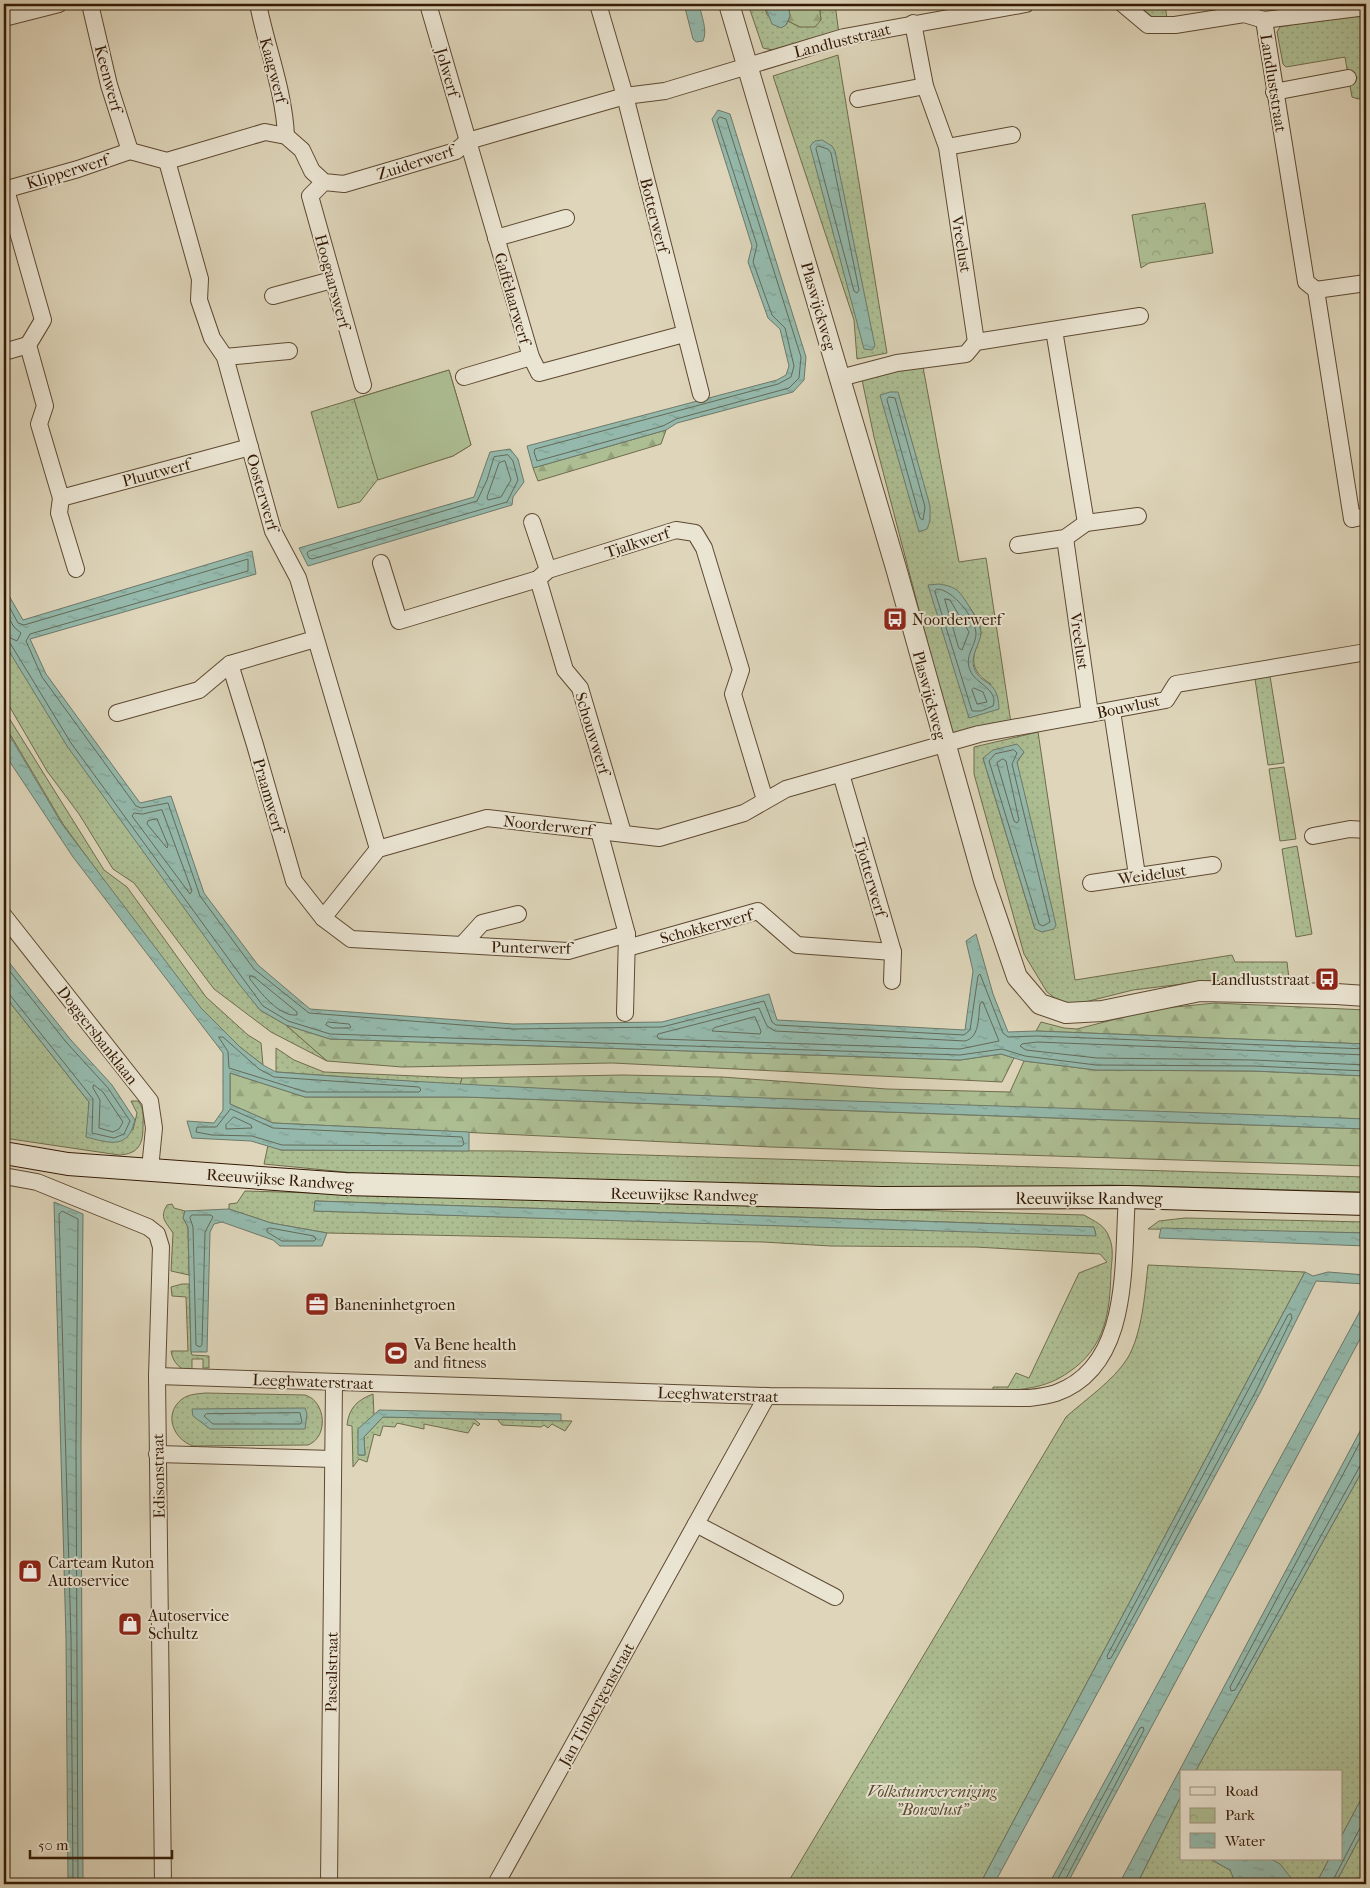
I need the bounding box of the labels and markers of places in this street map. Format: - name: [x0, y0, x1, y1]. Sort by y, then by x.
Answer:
- bus stop icon: Noorderwerf: [882, 606, 908, 632]
- place label: Noorderwerf: [912, 610, 1005, 629]
- bus stop icon: Landluststraat: [1314, 966, 1340, 992]
- place label: Landluststraat: [1211, 970, 1310, 989]
- office icon: Baneninhetgroen: [304, 1291, 330, 1317]
- place label: Baneninhetgroen: [334, 1295, 456, 1314]
- place label: Va Bene health and fitness: [413, 1335, 516, 1372]
- sports icon: Va Bene health and fitness: [383, 1340, 409, 1366]
- place label: Carteam Ruton Autoservice: [47, 1553, 155, 1590]
- shop icon: Carteam Ruton Autoservice: [17, 1558, 43, 1584]
- place label: Autoservice Schultz: [147, 1606, 229, 1643]
- shop icon: Autoservice Schultz: [117, 1611, 143, 1637]

